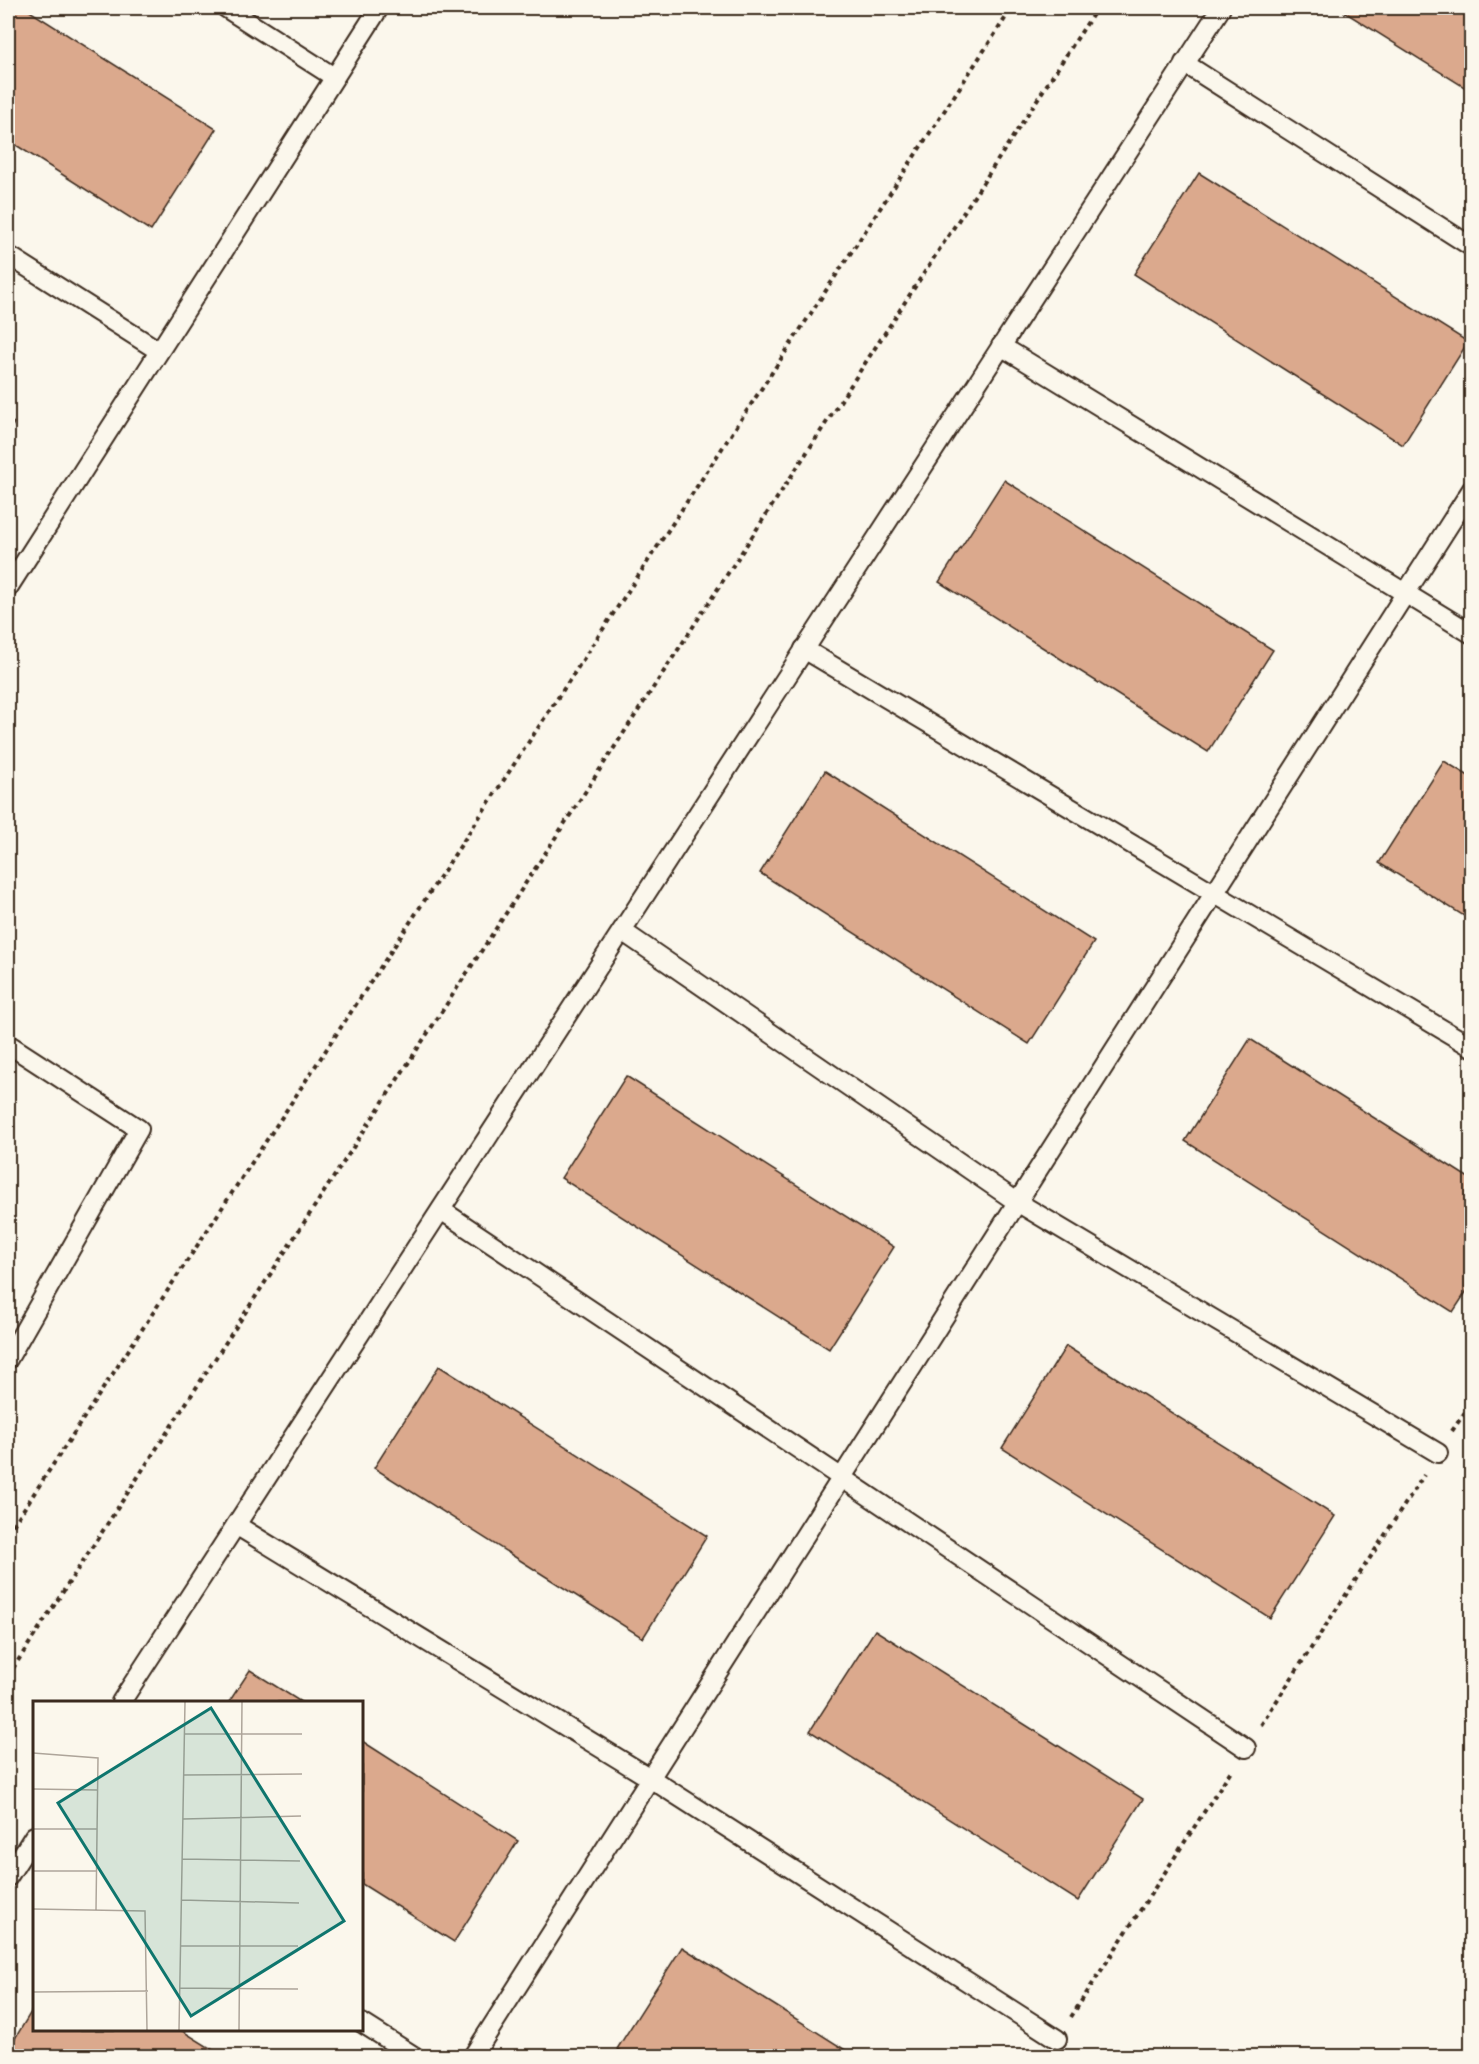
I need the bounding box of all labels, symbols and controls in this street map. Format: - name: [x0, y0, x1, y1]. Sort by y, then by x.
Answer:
- inset map: [33, 1701, 363, 2031]

